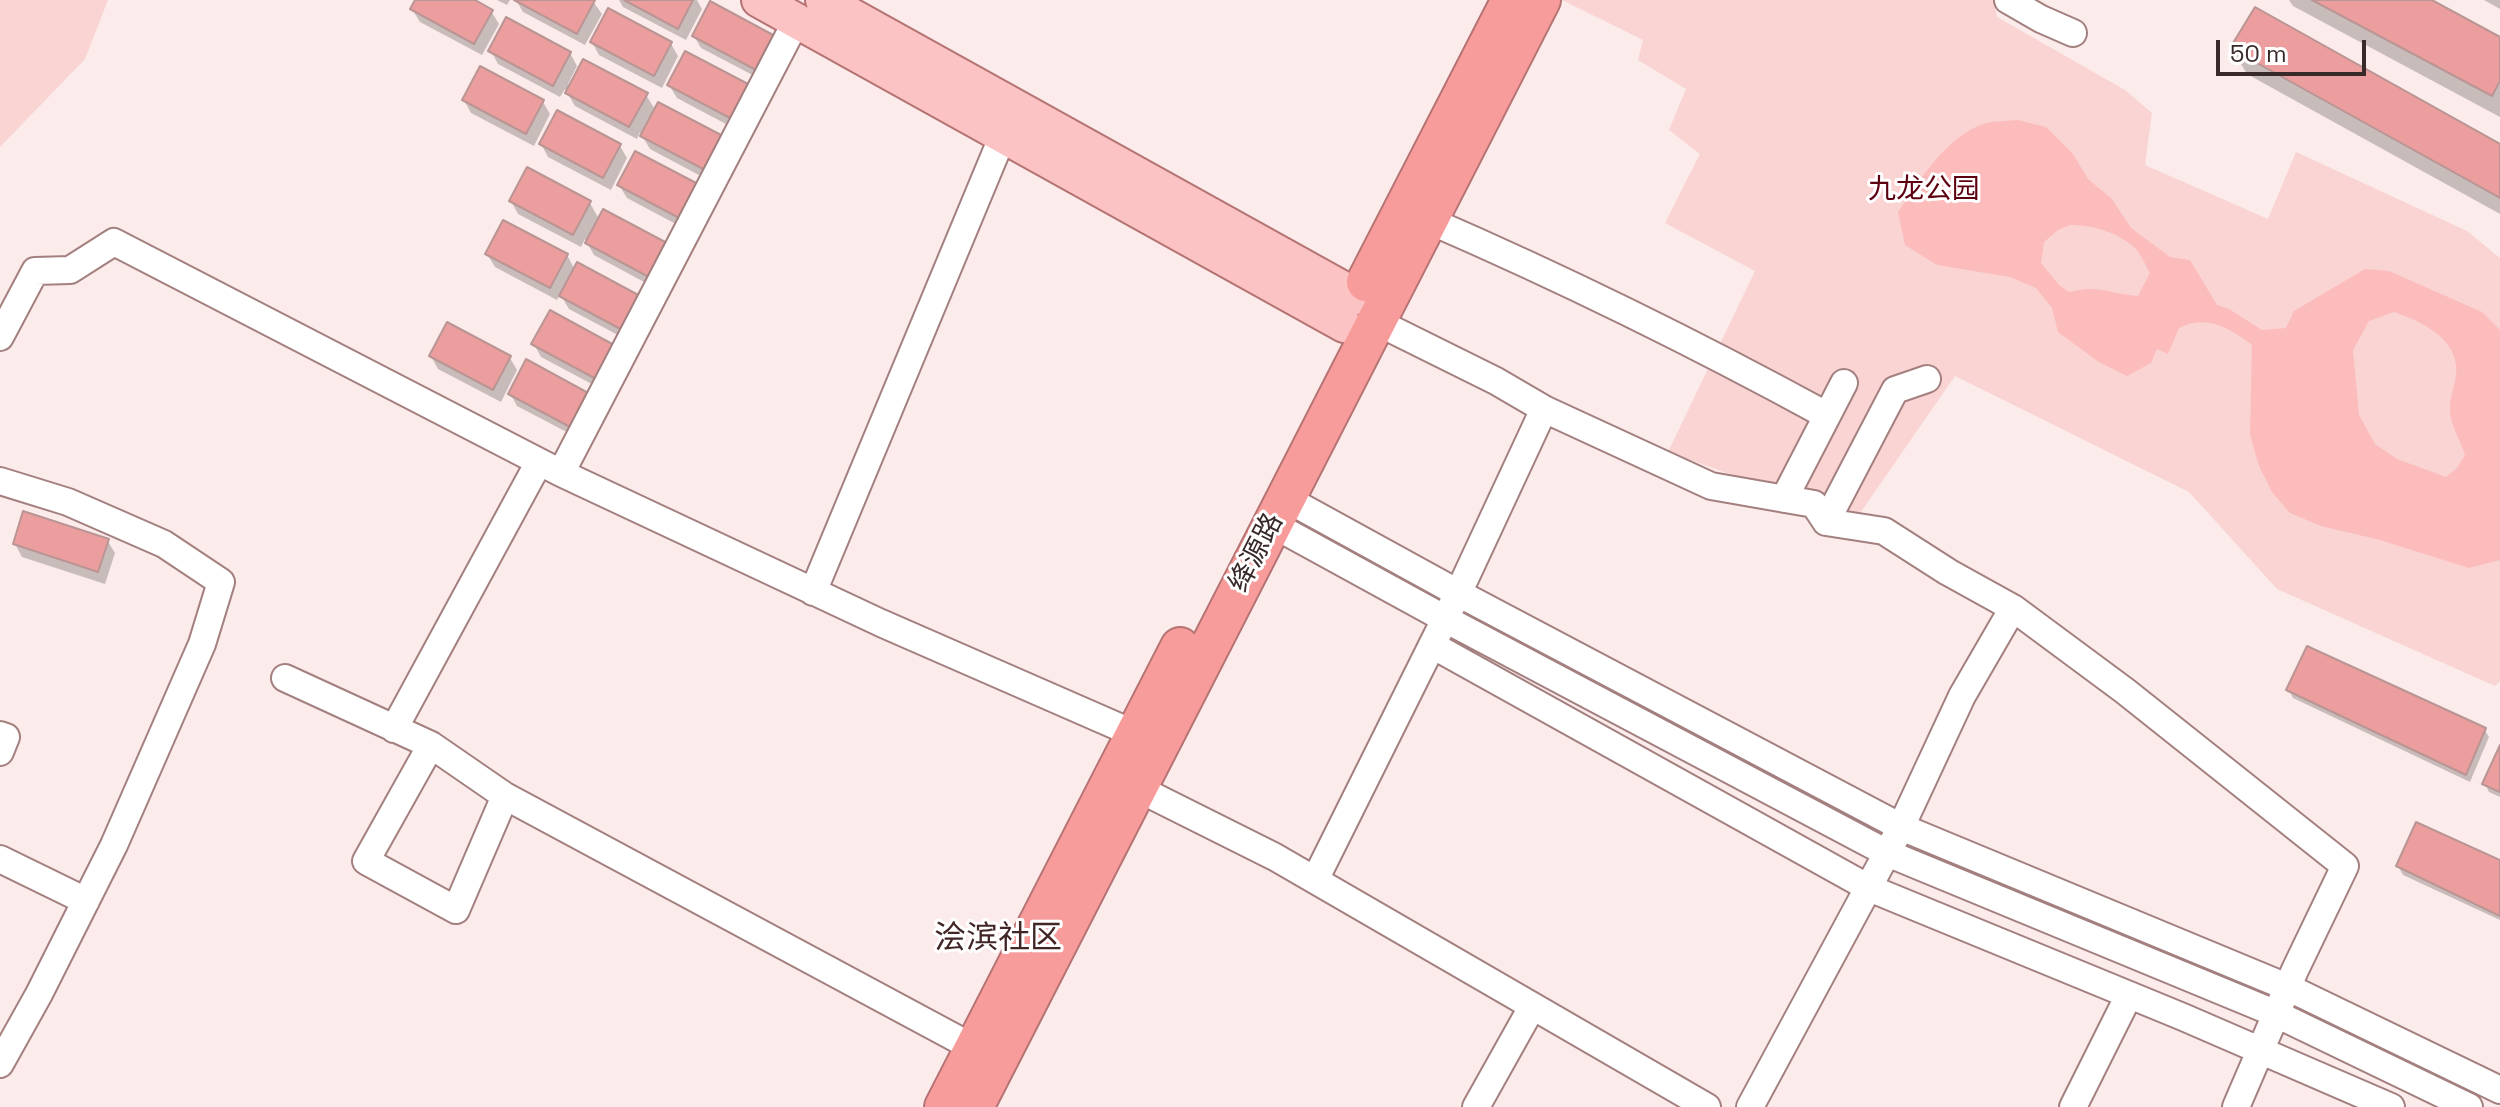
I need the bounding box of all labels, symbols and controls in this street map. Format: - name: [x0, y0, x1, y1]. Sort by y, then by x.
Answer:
- scale bar: [2220, 24, 2370, 74]
- text: 50 m: [2230, 38, 2287, 69]
- park label: 九龙公园: [1868, 173, 1980, 207]
- street label: 绛源路: [1223, 508, 1291, 598]
- district label: 浍滨社区: [934, 920, 1062, 958]

